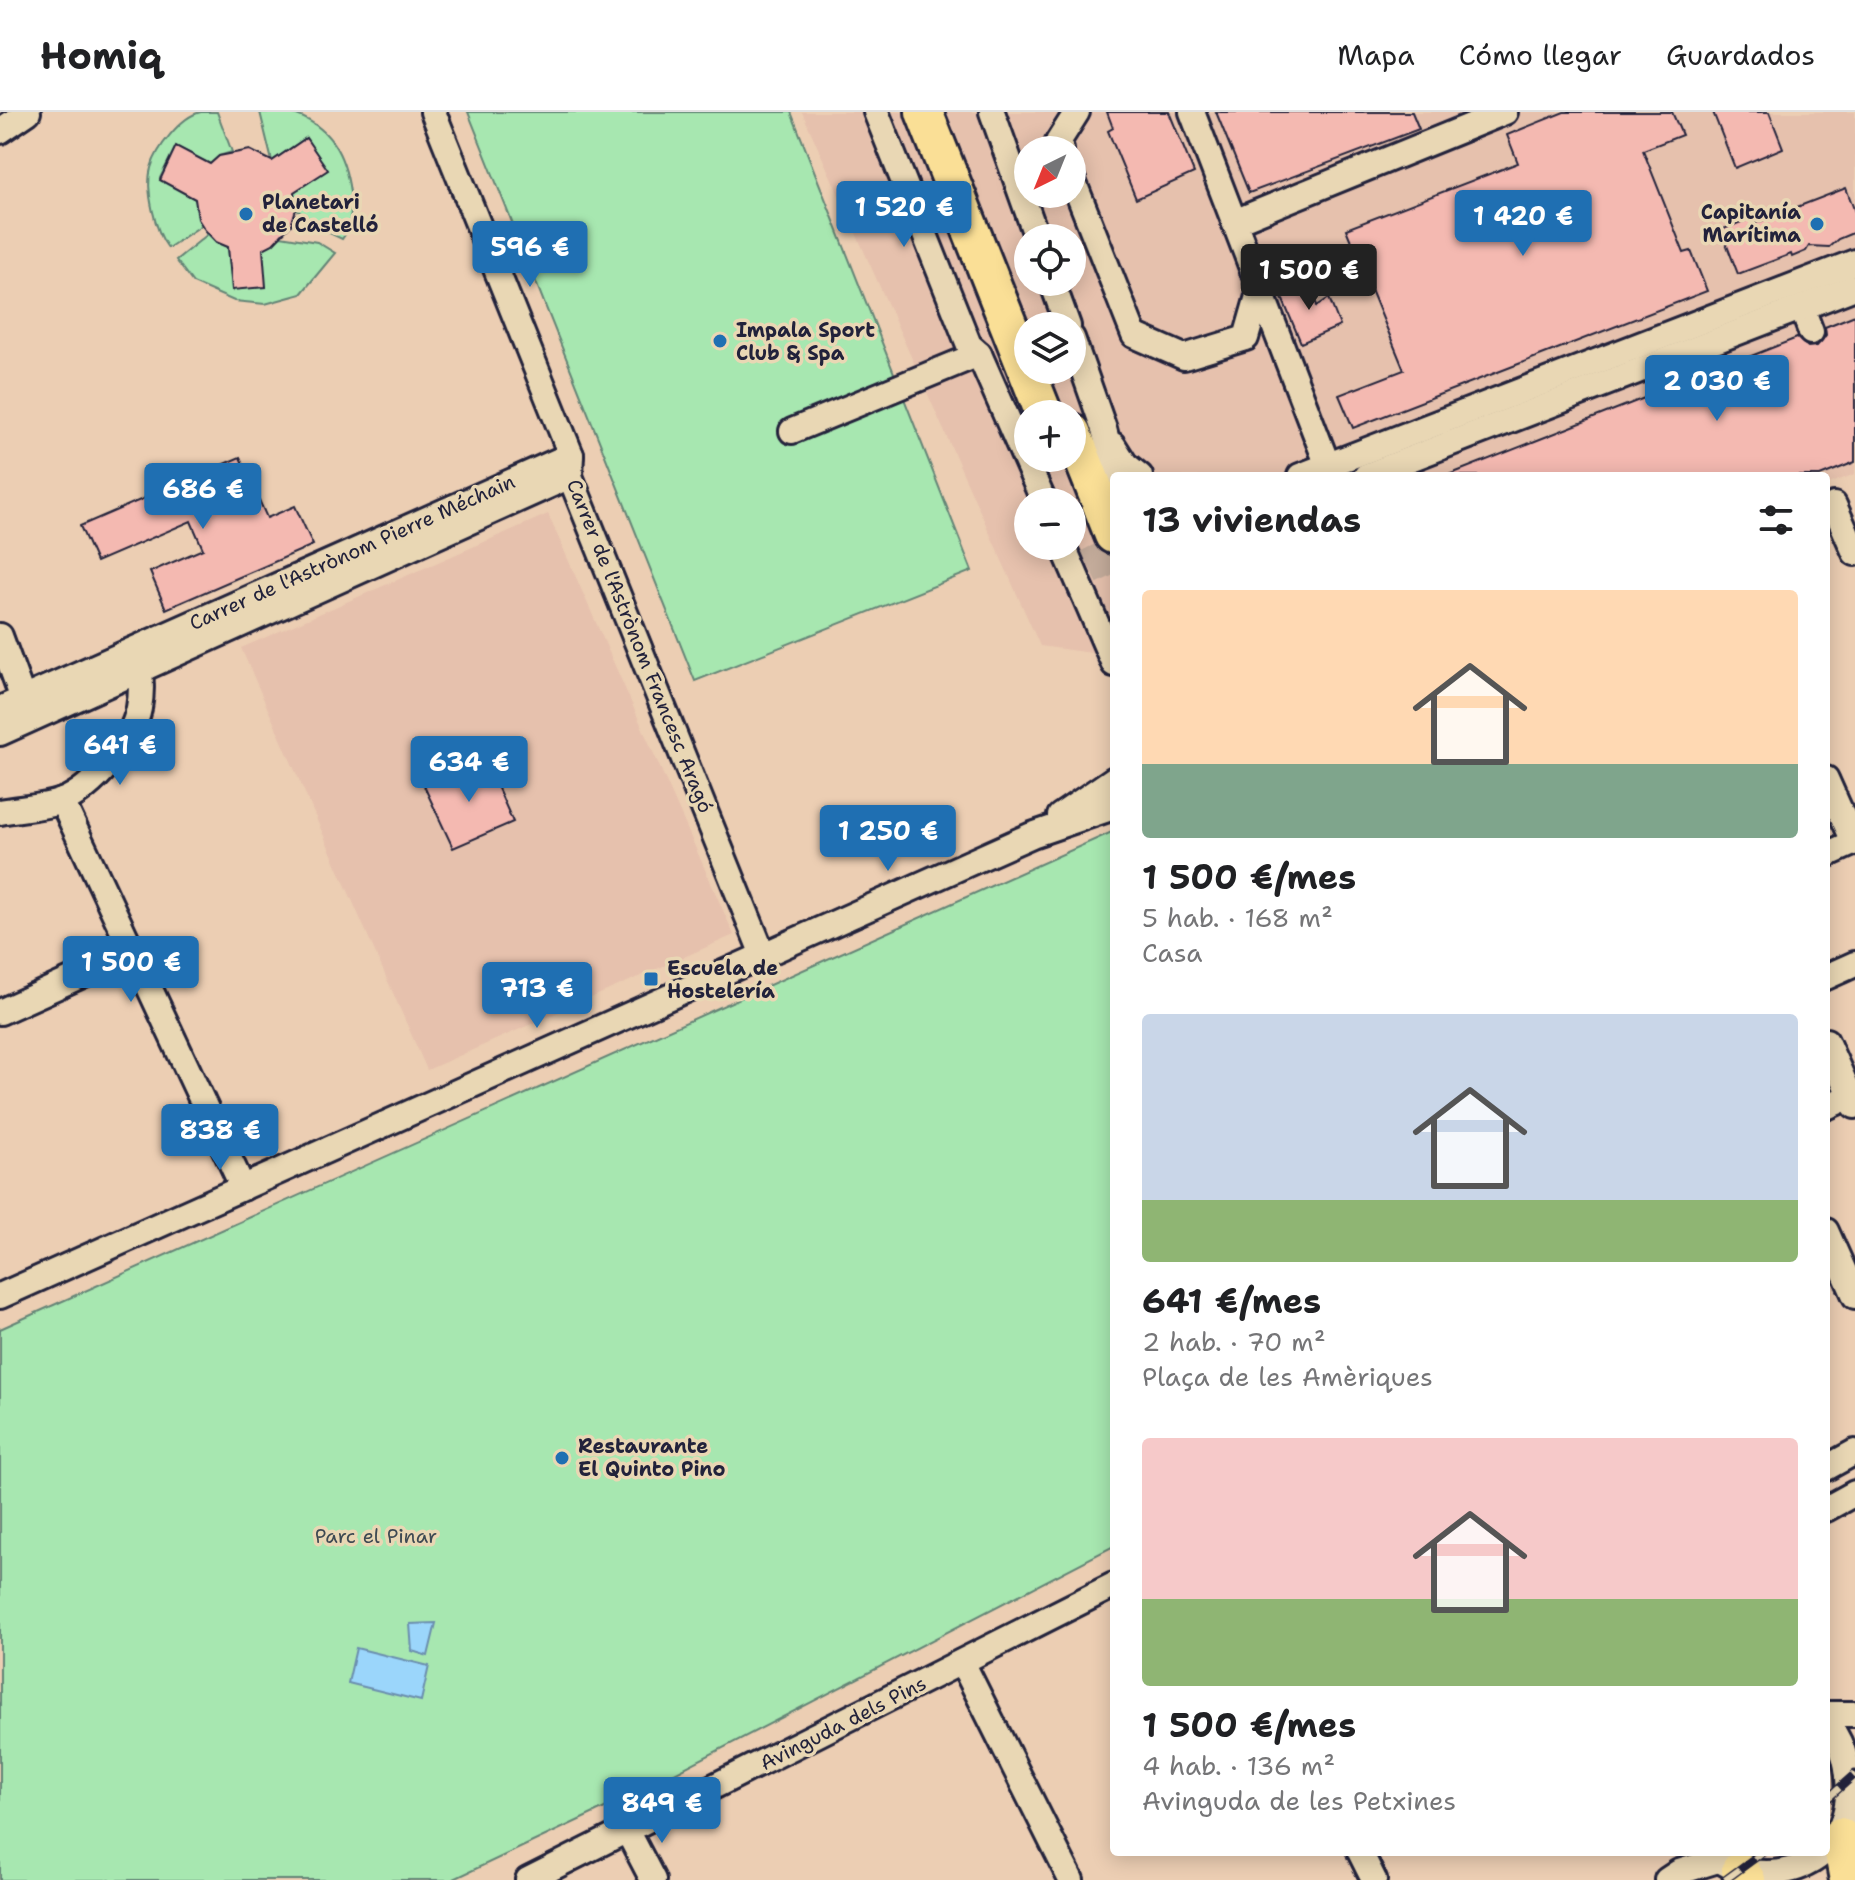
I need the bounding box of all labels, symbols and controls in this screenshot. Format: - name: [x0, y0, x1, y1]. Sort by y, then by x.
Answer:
- text: Homiq: [40, 30, 162, 81]
- text: Mapa: [1337, 36, 1415, 74]
- text: Cómo llegar: [1459, 36, 1622, 74]
- text: Guardados: [1666, 36, 1815, 74]
- north arrow: [1014, 136, 1086, 208]
- map controls: [1014, 136, 1086, 560]
- pin: 1 520 €: [830, 181, 978, 249]
- place label: Planetari de Castelló: [262, 189, 378, 238]
- text: 1 520 €: [854, 189, 954, 224]
- pin: 1 420 €: [1449, 190, 1597, 258]
- text: 1 420 €: [1473, 198, 1573, 233]
- place label: Capitanía Marítima: [1701, 199, 1801, 248]
- marker: Planetari de Castelló: [237, 205, 255, 223]
- marker: Capitanía Marítima: [1808, 215, 1826, 233]
- pin: 596 €: [474, 221, 586, 289]
- button: locate: [1014, 224, 1086, 296]
- text: 596 €: [490, 229, 570, 264]
- pin: 1 500 €: [1235, 244, 1383, 312]
- text: 1 500 €: [1259, 252, 1359, 287]
- button: layers: [1014, 312, 1086, 384]
- place label: Impala Sport Club & Spa: [736, 317, 875, 366]
- marker: Impala Sport Club & Spa: [711, 332, 729, 350]
- pin: 2 030 €: [1643, 355, 1791, 423]
- text: 2 030 €: [1663, 363, 1771, 398]
- button: +: [1014, 400, 1086, 472]
- pin: 686 €: [147, 463, 259, 531]
- street label: Carrer de l'Astrònom Pierre Méchain: [185, 468, 519, 636]
- text: 686 €: [162, 471, 244, 506]
- street label: Carrer de l'Astrònom Francesc Aragó: [561, 475, 719, 817]
- button: −: [1014, 488, 1086, 560]
- text: 13 viviendas: [1142, 497, 1361, 543]
- icon: filters: [1754, 498, 1798, 542]
- icon: home: [1398, 642, 1542, 786]
- pin: 641 €: [64, 719, 176, 787]
- text: 641 €: [83, 727, 157, 762]
- pin: 634 €: [413, 736, 525, 804]
- text: 634 €: [429, 744, 509, 779]
- pin: 1 250 €: [814, 805, 962, 873]
- text: 1 250 €: [838, 813, 938, 848]
- text: 1 500 €/mes: [1142, 854, 1356, 900]
- text: 5 hab. · 168 m²: [1142, 900, 1333, 935]
- text: Casa: [1142, 935, 1202, 970]
- pin: 1 500 €: [57, 936, 205, 1004]
- text: 1 500 €: [81, 944, 181, 979]
- place label: Escuela de Hostelería: [667, 955, 778, 1004]
- pin: 713 €: [481, 962, 593, 1030]
- text: 713 €: [500, 970, 574, 1005]
- marker: Escuela de Hostelería: [642, 970, 660, 988]
- icon: home: [1398, 1066, 1542, 1210]
- pin: 838 €: [164, 1104, 276, 1172]
- text: 838 €: [179, 1112, 261, 1147]
- text: 641 €/mes: [1142, 1278, 1321, 1324]
- text: 2 hab. · 70 m²: [1142, 1324, 1326, 1359]
- text: Plaça de les Amèriques: [1142, 1359, 1433, 1394]
- place label: Restaurante El Quinto Pino: [578, 1433, 725, 1482]
- marker: Restaurante El Quinto Pino: [553, 1449, 571, 1467]
- icon: home: [1398, 1490, 1542, 1634]
- park label: Parc el Pinar: [315, 1523, 437, 1549]
- street label: Avinguda dels Pins: [756, 1670, 930, 1776]
- text: 1 500 €/mes: [1142, 1702, 1356, 1748]
- text: 4 hab. · 136 m²: [1142, 1748, 1335, 1783]
- pin: 849 €: [606, 1777, 718, 1845]
- text: Avinguda de les Petxines: [1142, 1783, 1456, 1818]
- text: 849 €: [622, 1785, 702, 1820]

